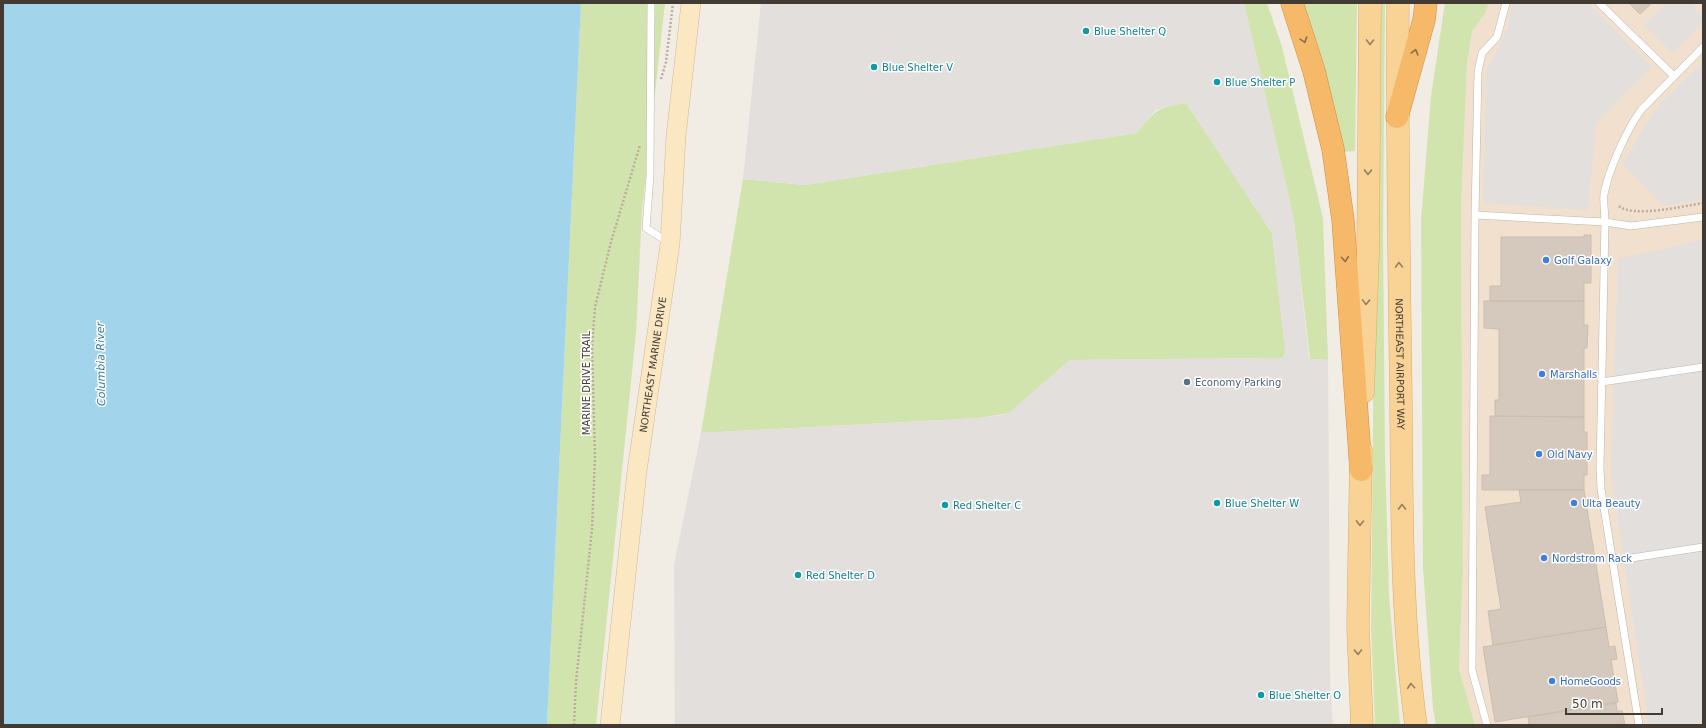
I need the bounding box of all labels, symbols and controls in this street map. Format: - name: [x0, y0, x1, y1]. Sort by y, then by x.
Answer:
- marker: Blue Shelter Q: [1081, 26, 1091, 36]
- place label: Blue Shelter Q: [1094, 26, 1166, 37]
- one-way arrow: [1299, 36, 1308, 43]
- one-way arrow: [1365, 39, 1374, 45]
- one-way arrow: [1410, 49, 1419, 56]
- marker: Blue Shelter V: [869, 62, 879, 72]
- place label: Blue Shelter V: [882, 62, 953, 73]
- marker: Blue Shelter P: [1212, 77, 1222, 87]
- place label: Blue Shelter P: [1225, 77, 1295, 88]
- one-way arrow: [1364, 169, 1372, 175]
- marker: Golf Galaxy: [1541, 255, 1551, 265]
- place label: Golf Galaxy: [1554, 255, 1612, 266]
- one-way arrow: [1341, 256, 1350, 262]
- one-way arrow: [1395, 262, 1403, 268]
- street label: NORTHEAST MARINE DRIVE: [637, 296, 668, 433]
- street label: NORTHEAST AIRPORT WAY: [1394, 298, 1407, 431]
- one-way arrow: [1362, 299, 1370, 305]
- water label: Columbia River: [94, 320, 108, 406]
- street label: MARINE DRIVE TRAIL: [581, 330, 592, 435]
- marker: Marshalls: [1537, 369, 1547, 379]
- place label: Marshalls: [1550, 369, 1597, 380]
- marker: Economy Parking: [1182, 377, 1192, 387]
- place label: Economy Parking: [1195, 377, 1281, 388]
- marker: Old Navy: [1534, 449, 1544, 459]
- place label: Old Navy: [1547, 449, 1593, 460]
- marker: Blue Shelter W: [1212, 498, 1222, 508]
- place label: Blue Shelter W: [1225, 498, 1299, 509]
- marker: Ulta Beauty: [1569, 498, 1579, 508]
- place label: Ulta Beauty: [1582, 498, 1641, 509]
- marker: Red Shelter C: [940, 500, 950, 510]
- place label: Red Shelter C: [953, 500, 1021, 511]
- one-way arrow: [1398, 504, 1406, 510]
- one-way arrow: [1356, 520, 1364, 526]
- marker: Nordstrom Rack: [1539, 553, 1549, 563]
- place label: Nordstrom Rack: [1552, 553, 1632, 564]
- marker: Red Shelter D: [793, 570, 803, 580]
- place label: Red Shelter D: [806, 570, 875, 581]
- one-way arrow: [1354, 649, 1363, 655]
- marker: HomeGoods: [1547, 676, 1557, 686]
- place label: HomeGoods: [1560, 676, 1621, 687]
- one-way arrow: [1407, 683, 1416, 689]
- marker: Blue Shelter O: [1256, 690, 1266, 700]
- place label: Blue Shelter O: [1269, 690, 1341, 701]
- scale bar: [1566, 690, 1662, 716]
- text: 50 m: [1572, 697, 1603, 711]

